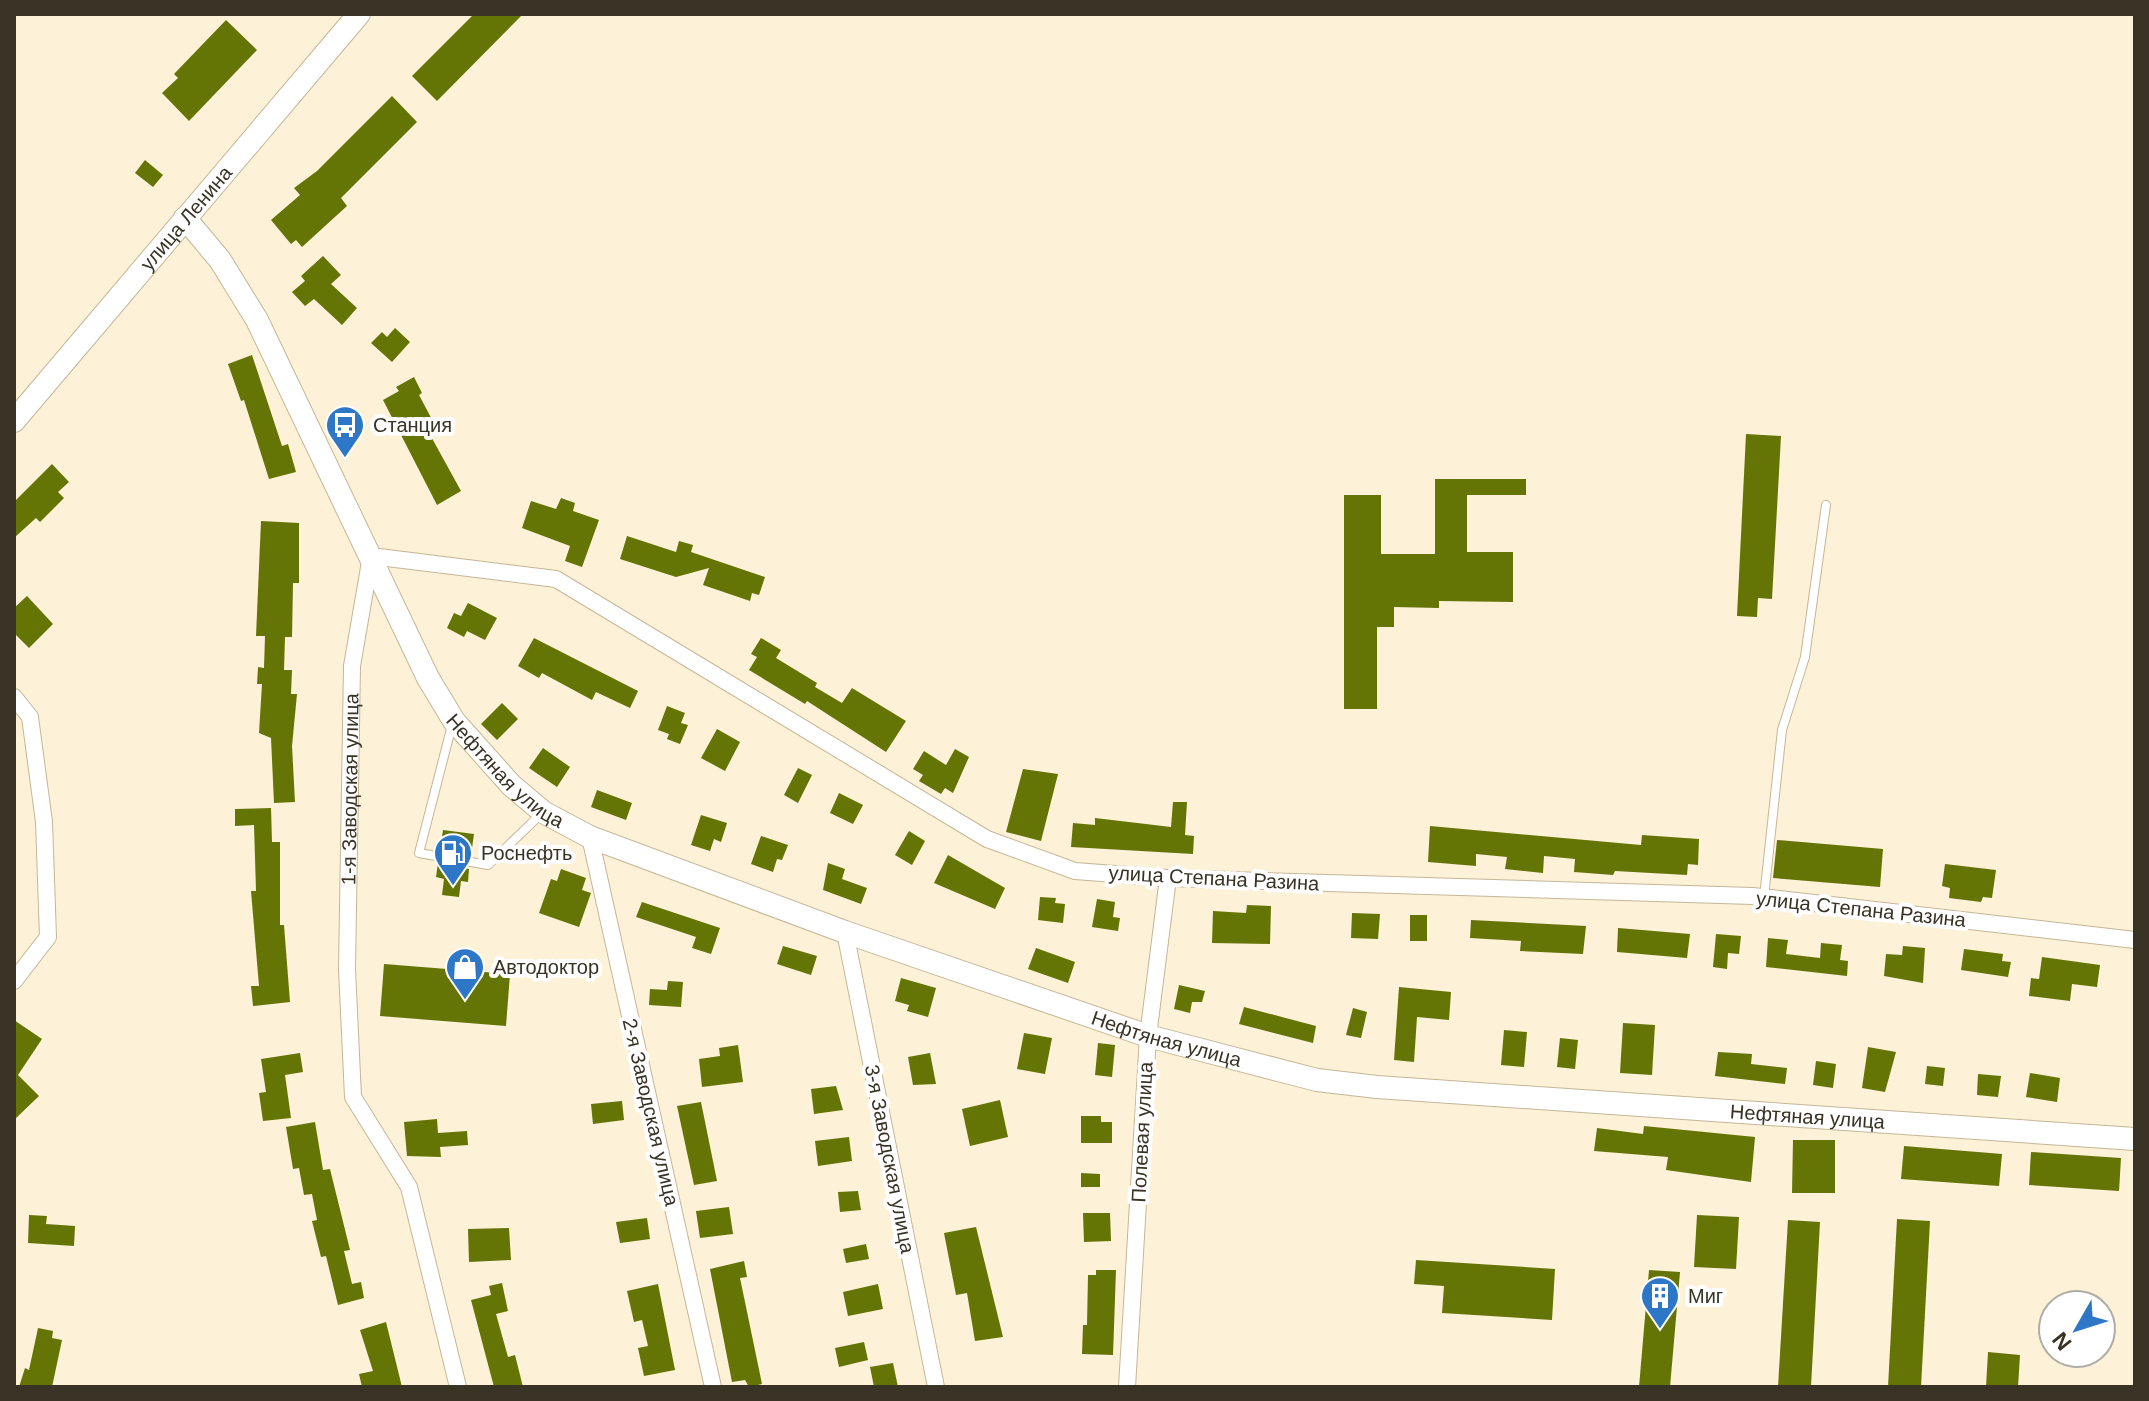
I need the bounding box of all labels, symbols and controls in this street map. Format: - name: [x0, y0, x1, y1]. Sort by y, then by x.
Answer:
- street label: улица Ленина: [136, 161, 237, 274]
- bus stop icon: Станция: [324, 404, 366, 459]
- place label: Станция: [373, 414, 452, 436]
- street label: 1-я Заводская улица: [337, 692, 363, 885]
- street label: Нефтяная улица: [442, 709, 568, 832]
- fuel station icon: Роснефть: [432, 832, 474, 887]
- place label: Роснефть: [481, 842, 572, 864]
- street label: улица Степана Разина: [1108, 861, 1321, 895]
- street label: улица Степана Разина: [1755, 887, 1968, 931]
- shop icon: Автодоктор: [444, 946, 486, 1001]
- place label: Автодоктор: [493, 956, 599, 978]
- street label: Нефтяная улица: [1089, 1006, 1245, 1071]
- street label: 2-я Заводская улица: [619, 1016, 683, 1209]
- street label: Полевая улица: [1127, 1060, 1157, 1203]
- street label: 3-я Заводская улица: [861, 1063, 919, 1256]
- street label: Нефтяная улица: [1729, 1100, 1887, 1133]
- building icon: Миг: [1639, 1275, 1681, 1330]
- place label: Миг: [1688, 1285, 1723, 1307]
- north arrow: [2037, 1289, 2117, 1369]
- text: N: [2047, 1327, 2077, 1355]

